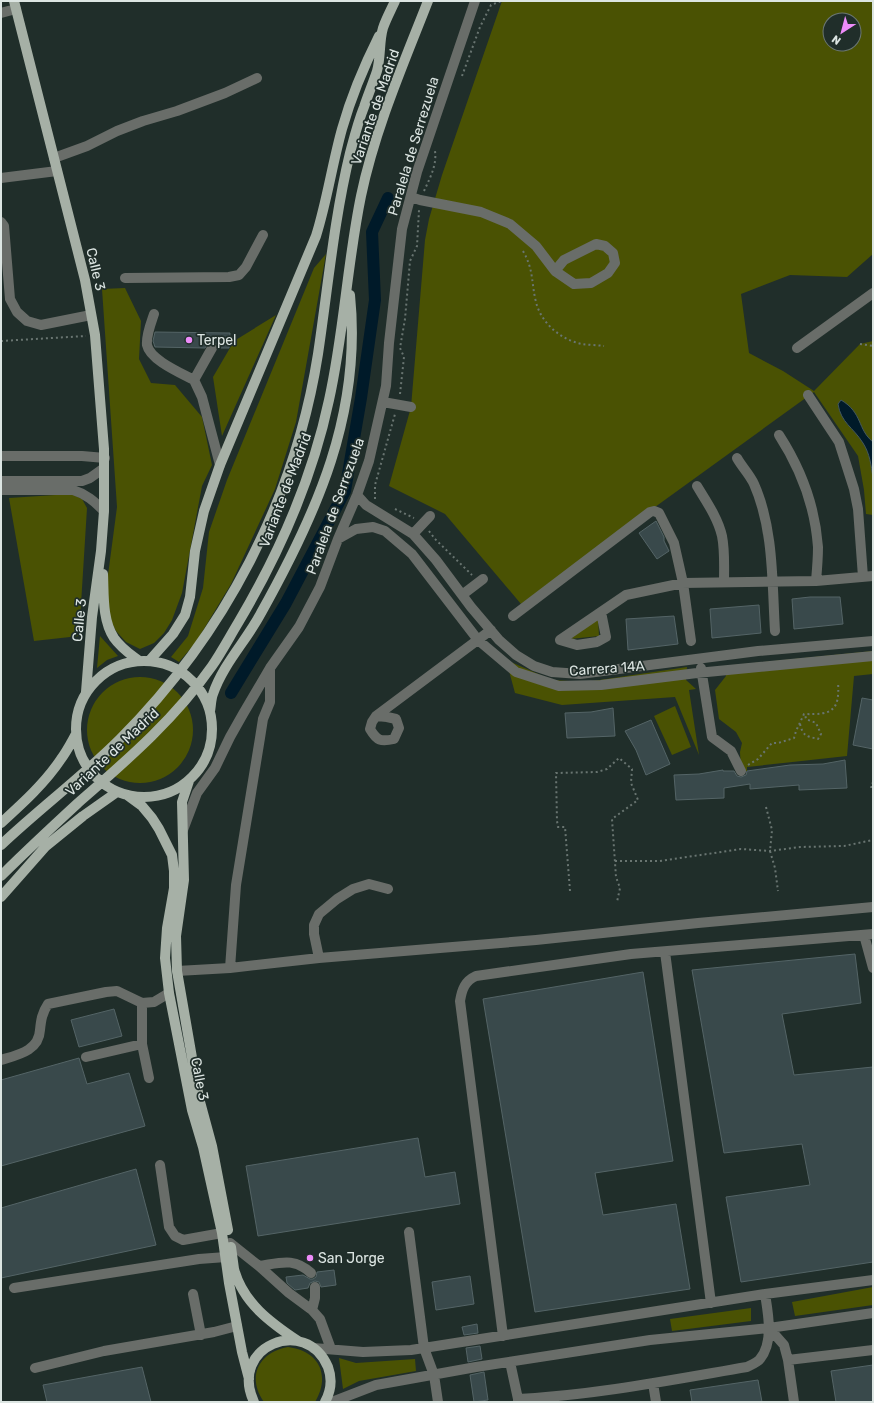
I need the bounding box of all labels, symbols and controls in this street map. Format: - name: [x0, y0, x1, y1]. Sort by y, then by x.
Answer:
- north arrow: [822, 12, 862, 52]
- text: N: [829, 32, 843, 47]
- street label: Variante de Madrid: [348, 47, 403, 167]
- street label: Paralela de Serrezuela: [384, 75, 443, 218]
- street label: Calle 3: [82, 246, 109, 292]
- place label: Terpel: [197, 332, 237, 349]
- marker: Terpel: [184, 335, 194, 345]
- street label: Variante de Madrid: [256, 430, 315, 550]
- street label: Paralela de Serrezuela: [303, 435, 368, 577]
- street label: Calle 3: [69, 598, 90, 643]
- street label: Carrera 14A: [569, 657, 646, 680]
- street label: Variante de Madrid: [62, 705, 163, 800]
- street label: Calle 3: [187, 1056, 212, 1102]
- place label: San Jorge: [318, 1250, 385, 1267]
- marker: San Jorge: [305, 1253, 315, 1263]

